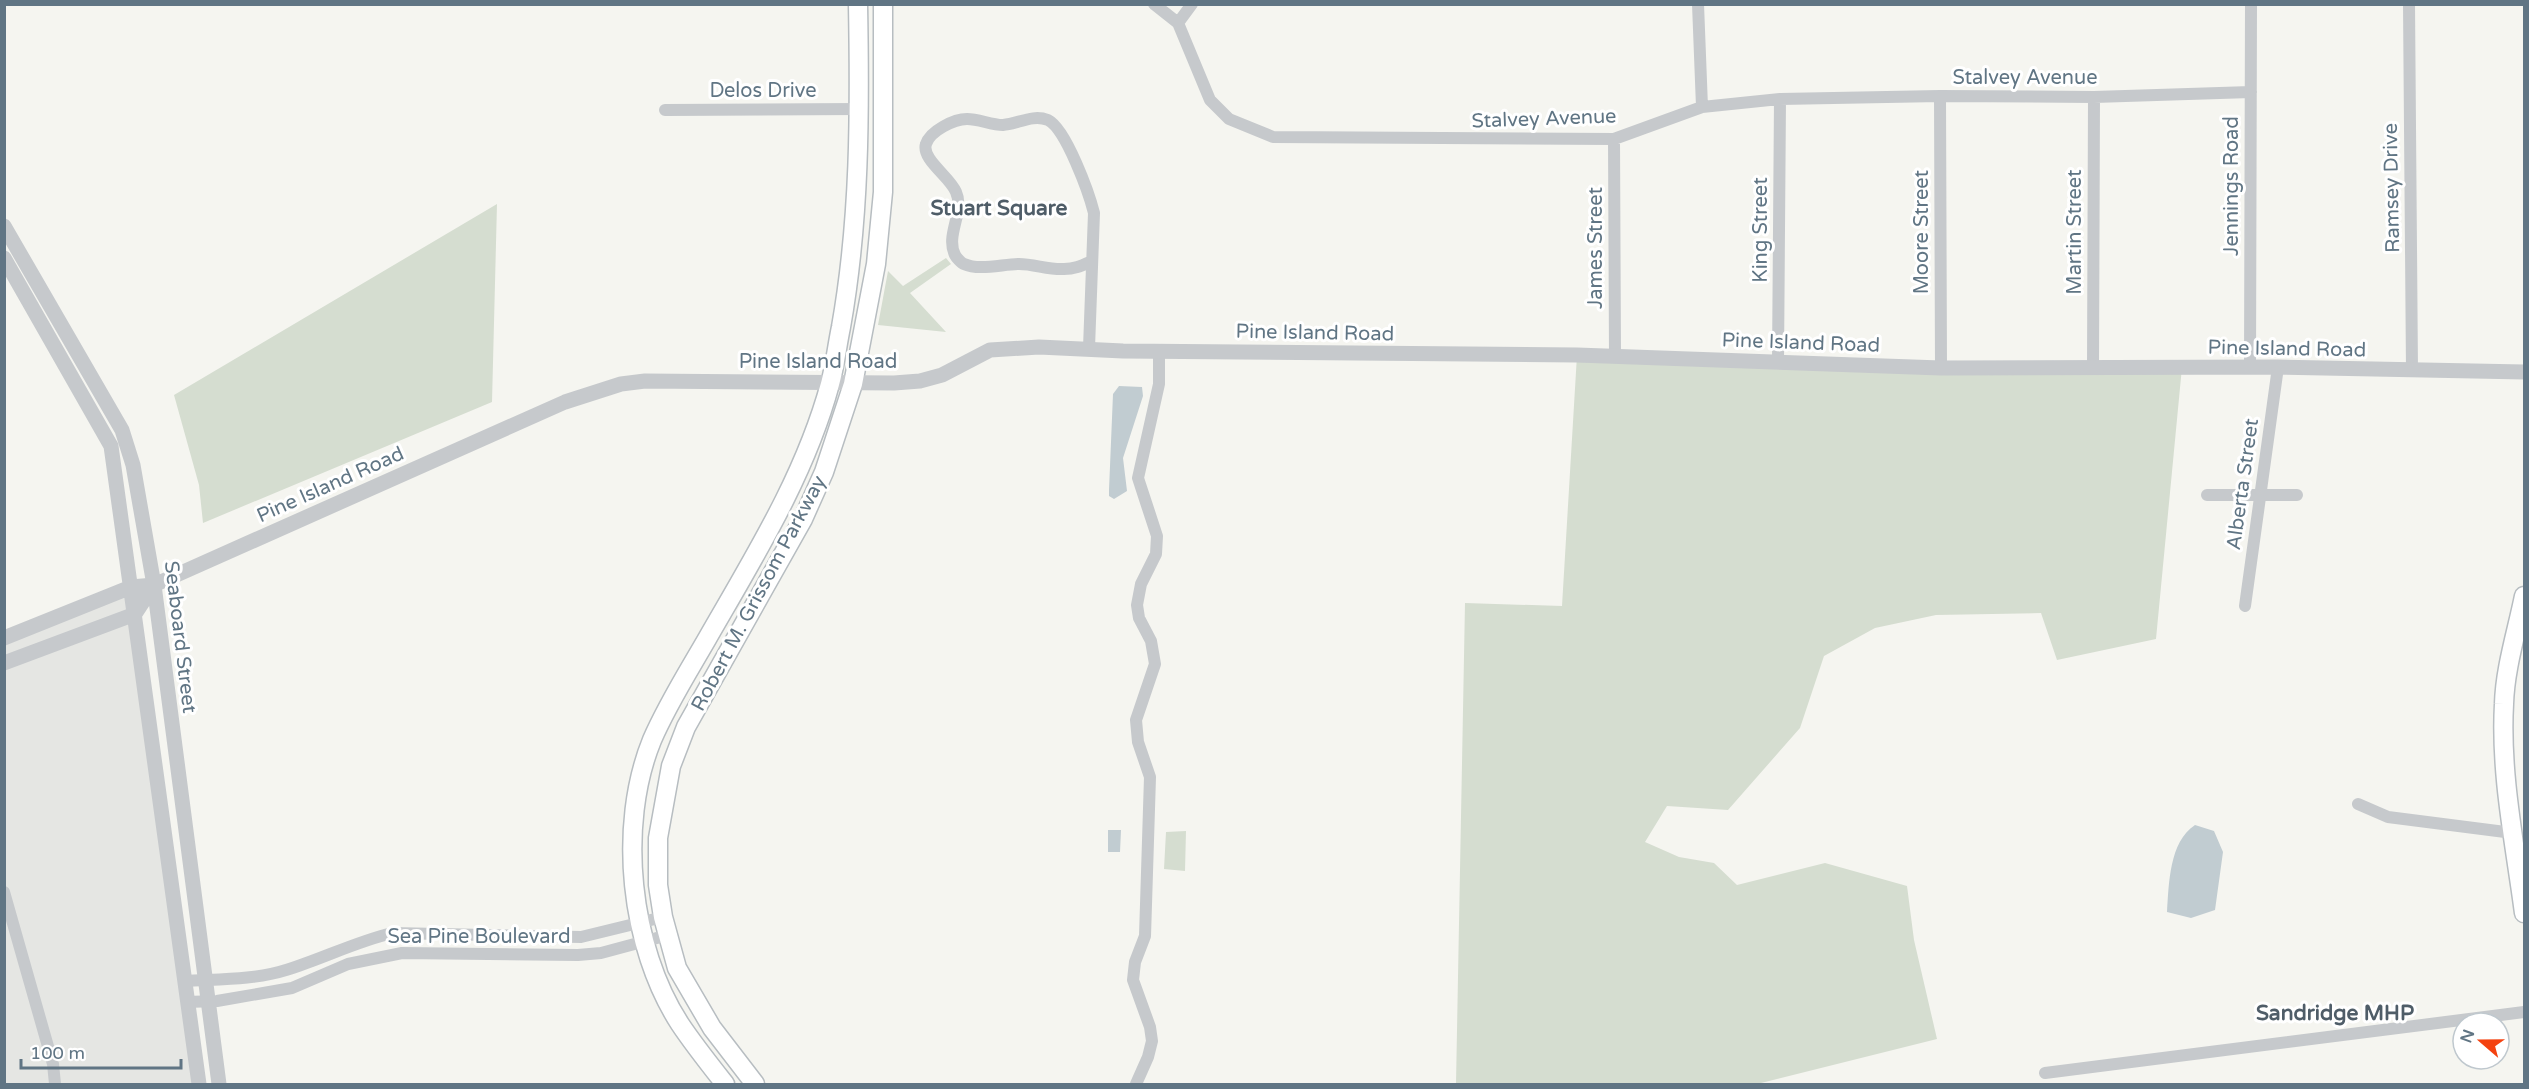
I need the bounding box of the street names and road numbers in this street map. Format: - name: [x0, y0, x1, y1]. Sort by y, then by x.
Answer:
- street label: Stalvey Avenue: [1953, 66, 2097, 90]
- street label: Delos Drive: [709, 79, 817, 103]
- street label: Stalvey Avenue: [1471, 104, 1617, 134]
- street label: Jennings Road: [2220, 116, 2244, 256]
- street label: Ramsey Drive: [2379, 123, 2405, 253]
- street label: Moore Street: [1910, 169, 1934, 294]
- street label: Martin Street: [2063, 169, 2087, 295]
- street label: King Street: [1749, 177, 1773, 283]
- street label: James Street: [1584, 187, 1608, 309]
- street label: Pine Island Road: [1236, 320, 1394, 346]
- street label: Pine Island Road: [1721, 328, 1881, 358]
- street label: Pine Island Road: [2208, 336, 2366, 362]
- street label: Pine Island Road: [739, 350, 897, 374]
- street label: Alberta Street: [2222, 416, 2264, 551]
- street label: Pine Island Road: [253, 442, 408, 528]
- street label: Robert M. Grissom Parkway: [686, 471, 831, 715]
- street label: Seaboard Street: [159, 560, 201, 715]
- street label: Sea Pine Boulevard: [387, 925, 571, 949]

